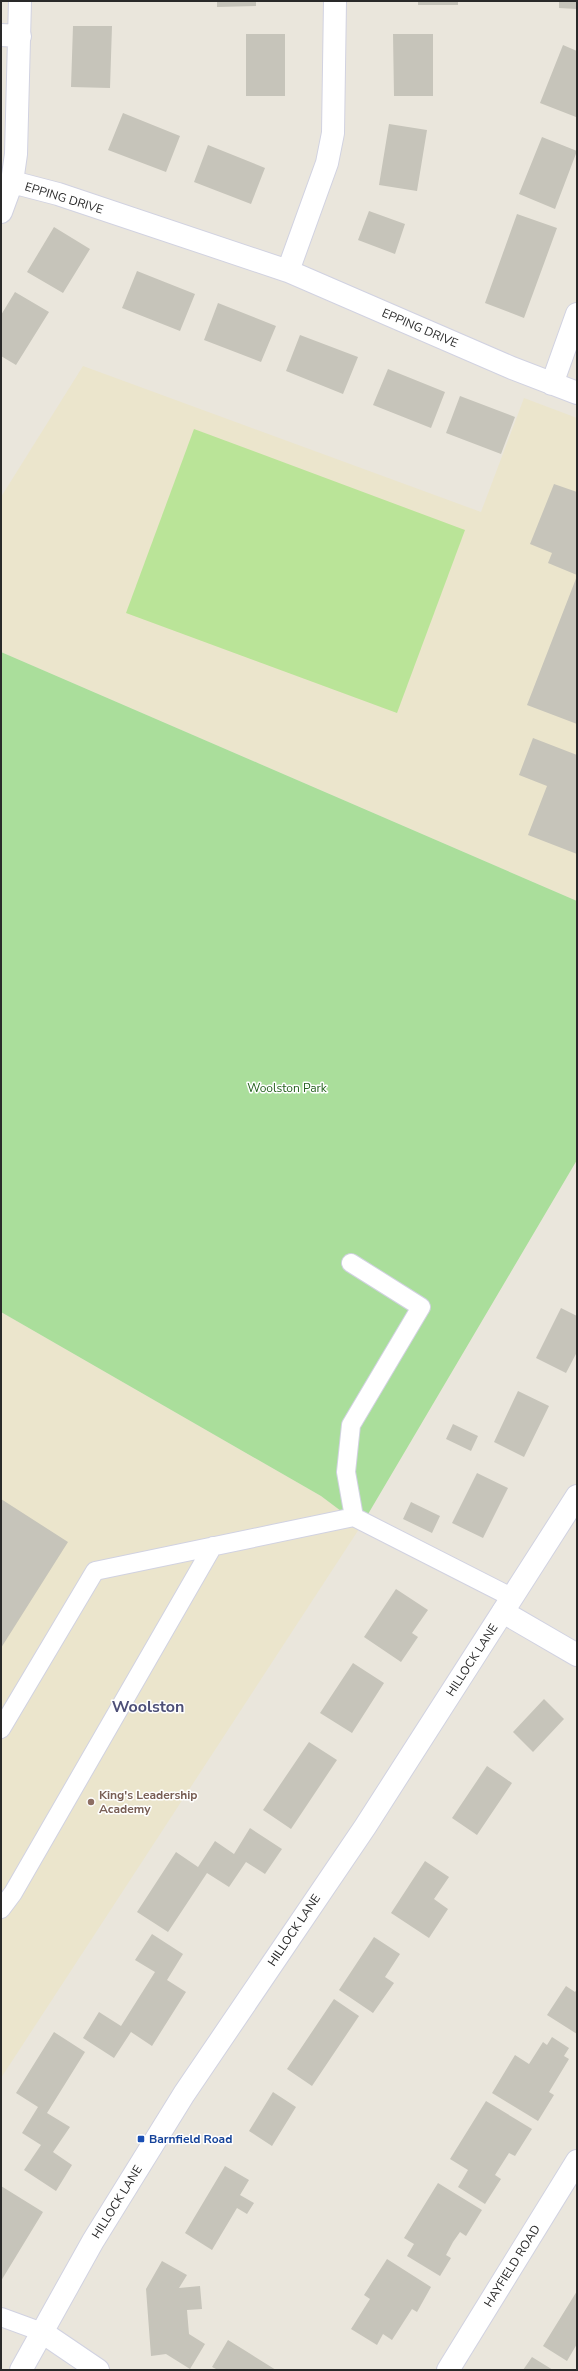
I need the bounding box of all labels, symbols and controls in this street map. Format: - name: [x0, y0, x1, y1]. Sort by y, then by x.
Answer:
- street label: EPPING DRIVE: [23, 178, 105, 218]
- street label: EPPING DRIVE: [379, 305, 461, 351]
- park label: Woolston Park: [247, 1080, 328, 1096]
- street label: HILLOCK LANE: [443, 1621, 501, 1699]
- district label: Woolston: [112, 1696, 184, 1718]
- place label: King's Leadership Academy: [99, 1787, 198, 1817]
- marker: King's Leadership Academy: [86, 1797, 96, 1807]
- street label: HILLOCK LANE: [264, 1891, 324, 1969]
- place label: Barnfield Road: [149, 2131, 232, 2147]
- marker: Barnfield Road: [136, 2134, 146, 2144]
- street label: HILLOCK LANE: [88, 2162, 146, 2242]
- street label: HAYFIELD ROAD: [480, 2222, 544, 2310]

